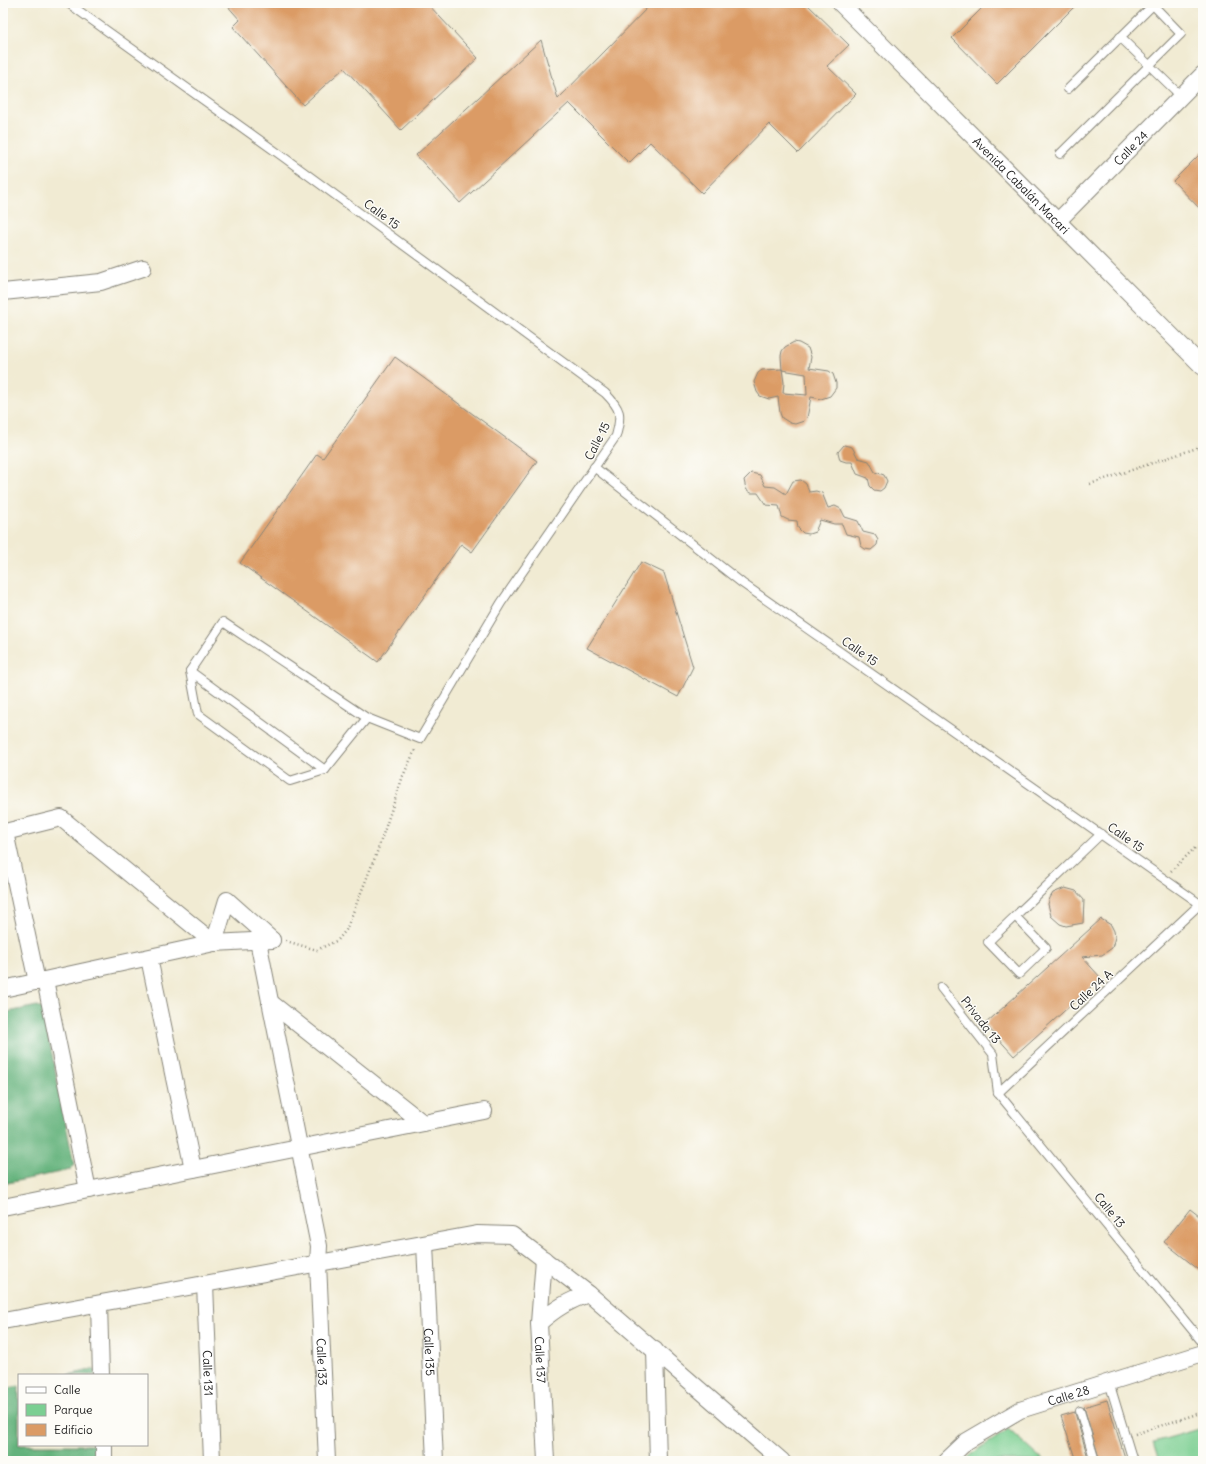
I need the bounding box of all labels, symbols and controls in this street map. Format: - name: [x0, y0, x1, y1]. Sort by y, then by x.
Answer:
- street label: Calle 24: [1110, 127, 1151, 168]
- street label: Avenida Cabalán Macari: [970, 133, 1073, 237]
- street label: Calle 15: [361, 196, 403, 232]
- street label: Calle 15: [581, 419, 613, 463]
- street label: Calle 15: [839, 633, 881, 669]
- street label: Calle 15: [1105, 819, 1147, 855]
- street label: Calle 24 A: [1066, 966, 1116, 1014]
- street label: Privada 13: [958, 993, 1004, 1047]
- street label: Calle 13: [1091, 1189, 1129, 1231]
- street label: Calle 135: [421, 1328, 439, 1376]
- street label: Calle 137: [532, 1336, 550, 1384]
- street label: Calle 133: [314, 1338, 331, 1386]
- street label: Calle 131: [200, 1350, 217, 1396]
- legend: [18, 1374, 148, 1446]
- street label: Calle 28: [1046, 1381, 1091, 1408]
- text: Calle: [54, 1382, 81, 1397]
- text: Parque: [54, 1402, 93, 1417]
- text: Edificio: [54, 1422, 93, 1437]

